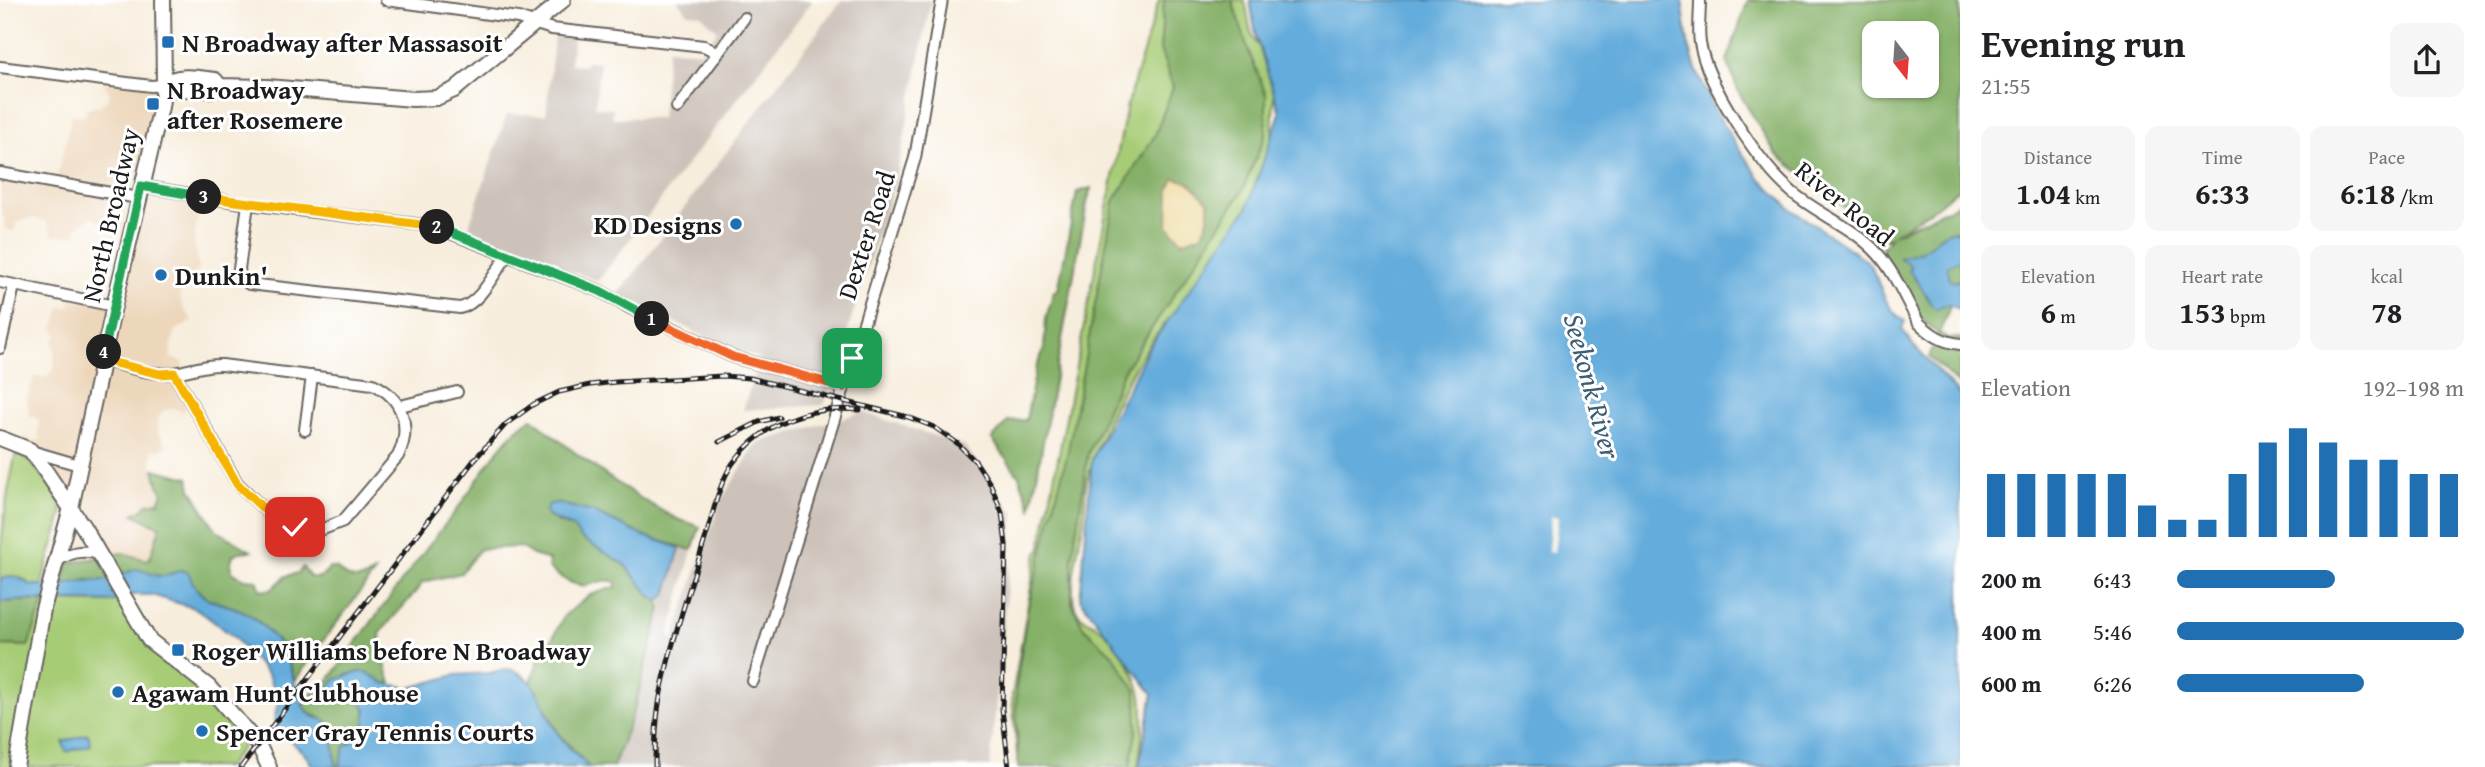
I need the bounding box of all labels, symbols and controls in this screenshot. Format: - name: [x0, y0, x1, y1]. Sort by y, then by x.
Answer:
- text: Evening run: [1981, 15, 2185, 71]
- north arrow: [1862, 21, 1939, 98]
- map controls: [1862, 21, 1939, 98]
- place label: N Broadway after Massasoit: [182, 23, 503, 62]
- button: share: [2390, 23, 2464, 97]
- marker: N Broadway after Massasoit: [160, 34, 176, 50]
- text: 21:55: [1981, 69, 2031, 102]
- place label: N Broadway after Rosemere: [167, 70, 343, 139]
- marker: N Broadway after Rosemere: [145, 96, 161, 112]
- street label: North Broadway: [71, 124, 149, 306]
- text: Distance: [2024, 143, 2092, 171]
- text: Time: [2202, 143, 2243, 171]
- text: Pace: [2369, 143, 2405, 171]
- street label: River Road: [1787, 151, 1903, 255]
- street label: Dexter Road: [827, 166, 905, 304]
- text: 1.04: [2016, 171, 2071, 215]
- text: 6:33: [2195, 171, 2250, 215]
- text: 6:18: [2340, 171, 2395, 215]
- pin: 3: [186, 180, 222, 214]
- text: 3: [199, 182, 208, 210]
- text: km: [2071, 183, 2100, 211]
- text: /km: [2395, 183, 2434, 211]
- place label: KD Designs: [594, 205, 722, 244]
- pin: 2: [420, 210, 454, 244]
- text: 2: [432, 212, 441, 240]
- marker: KD Designs: [728, 216, 744, 232]
- place label: Dunkin': [175, 256, 268, 295]
- text: Elevation: [2021, 262, 2095, 290]
- text: Heart rate: [2182, 262, 2263, 290]
- text: kcal: [2371, 262, 2403, 290]
- marker: Dunkin': [153, 267, 169, 283]
- text: 6: [2041, 290, 2056, 334]
- text: 153: [2179, 290, 2226, 334]
- text: 78: [2371, 290, 2402, 334]
- pin: 1: [634, 302, 670, 336]
- text: m: [2056, 302, 2076, 330]
- text: bpm: [2226, 302, 2266, 330]
- text: 1: [647, 304, 656, 332]
- water label: Seekonk River: [1554, 309, 1632, 465]
- pin: [822, 328, 882, 388]
- pin: 4: [86, 334, 122, 370]
- text: 4: [99, 337, 108, 365]
- icon: arrive: [833, 339, 871, 377]
- text: Elevation: [1981, 371, 2071, 404]
- text: 192–198 m: [2363, 371, 2464, 404]
- pin: [265, 497, 325, 557]
- icon: check: [276, 508, 314, 546]
- text: 200 m: [1981, 563, 2042, 596]
- text: 6:43: [2093, 563, 2132, 596]
- text: 400 m: [1981, 615, 2042, 648]
- text: 5:46: [2093, 615, 2132, 648]
- place label: Roger Williams before N Broadway: [192, 631, 591, 670]
- marker: Roger Williams before N Broadway: [170, 642, 186, 658]
- text: 600 m: [1981, 667, 2042, 700]
- text: 6:26: [2093, 667, 2132, 700]
- place label: Agawam Hunt Clubhouse: [132, 673, 419, 712]
- marker: Agawam Hunt Clubhouse: [110, 684, 126, 700]
- place label: Spencer Gray Tennis Courts: [216, 712, 534, 751]
- marker: Spencer Gray Tennis Courts: [194, 723, 210, 739]

